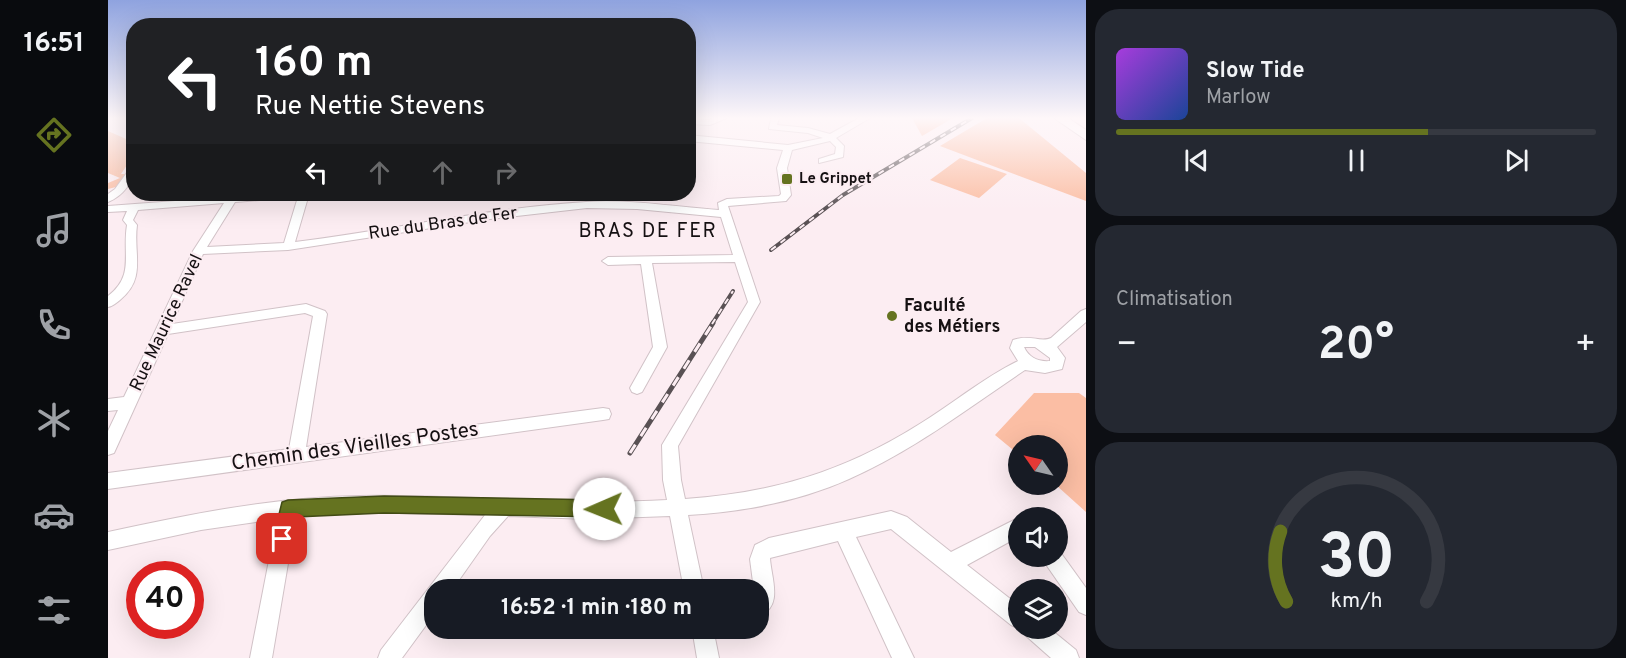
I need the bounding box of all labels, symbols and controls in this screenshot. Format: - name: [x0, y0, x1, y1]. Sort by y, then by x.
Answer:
- text: 16:51: [23, 27, 85, 61]
- text: 160 m: [255, 38, 373, 91]
- icon: left: [156, 42, 234, 120]
- text: Slow Tide: [1206, 58, 1305, 85]
- text: Marlow: [1206, 85, 1270, 111]
- text: Rue Nettie Stevens: [255, 90, 485, 124]
- icon: directions: [33, 114, 75, 156]
- icon: previous: [1180, 144, 1213, 177]
- icon: pause: [1340, 144, 1373, 177]
- icon: next: [1500, 144, 1533, 177]
- icon: left: [300, 156, 333, 189]
- icon: ahead: [363, 156, 396, 189]
- icon: ahead: [426, 156, 459, 189]
- icon: right: [489, 156, 522, 189]
- place label: Le Grippet: [799, 170, 872, 189]
- marker: Le Grippet: [780, 172, 794, 186]
- street label: Rue du Bras de Fer: [367, 202, 519, 246]
- icon: music: [33, 209, 75, 251]
- district label: BRAS DE FER: [579, 219, 717, 245]
- street label: Rue Maurice Ravel: [125, 251, 209, 395]
- text: Climatisation: [1116, 287, 1233, 313]
- place label: Faculté des Métiers: [904, 295, 1000, 339]
- icon: phone: [33, 304, 75, 346]
- marker: Faculté des Métiers: [885, 309, 899, 323]
- text: 20°: [1318, 318, 1394, 375]
- text: −: [1116, 325, 1137, 367]
- text: +: [1575, 325, 1596, 367]
- icon: climate: [33, 399, 75, 441]
- street label: Chemin des Vieilles Postes: [230, 416, 480, 478]
- north arrow: [1008, 435, 1068, 495]
- map controls: [1008, 435, 1068, 639]
- position arrow: [572, 477, 636, 541]
- icon: car: [33, 494, 75, 536]
- button: sound: [1008, 507, 1068, 567]
- pin: [256, 513, 307, 564]
- icon: arrive: [265, 522, 298, 555]
- text: 30: [1317, 522, 1395, 601]
- speed limit sign: 40: [126, 561, 204, 639]
- button: layers: [1008, 579, 1068, 639]
- icon: filters: [33, 589, 75, 631]
- text: km/h: [1330, 589, 1382, 616]
- text: 16:52 · 1 min · 180 m: [501, 595, 692, 622]

